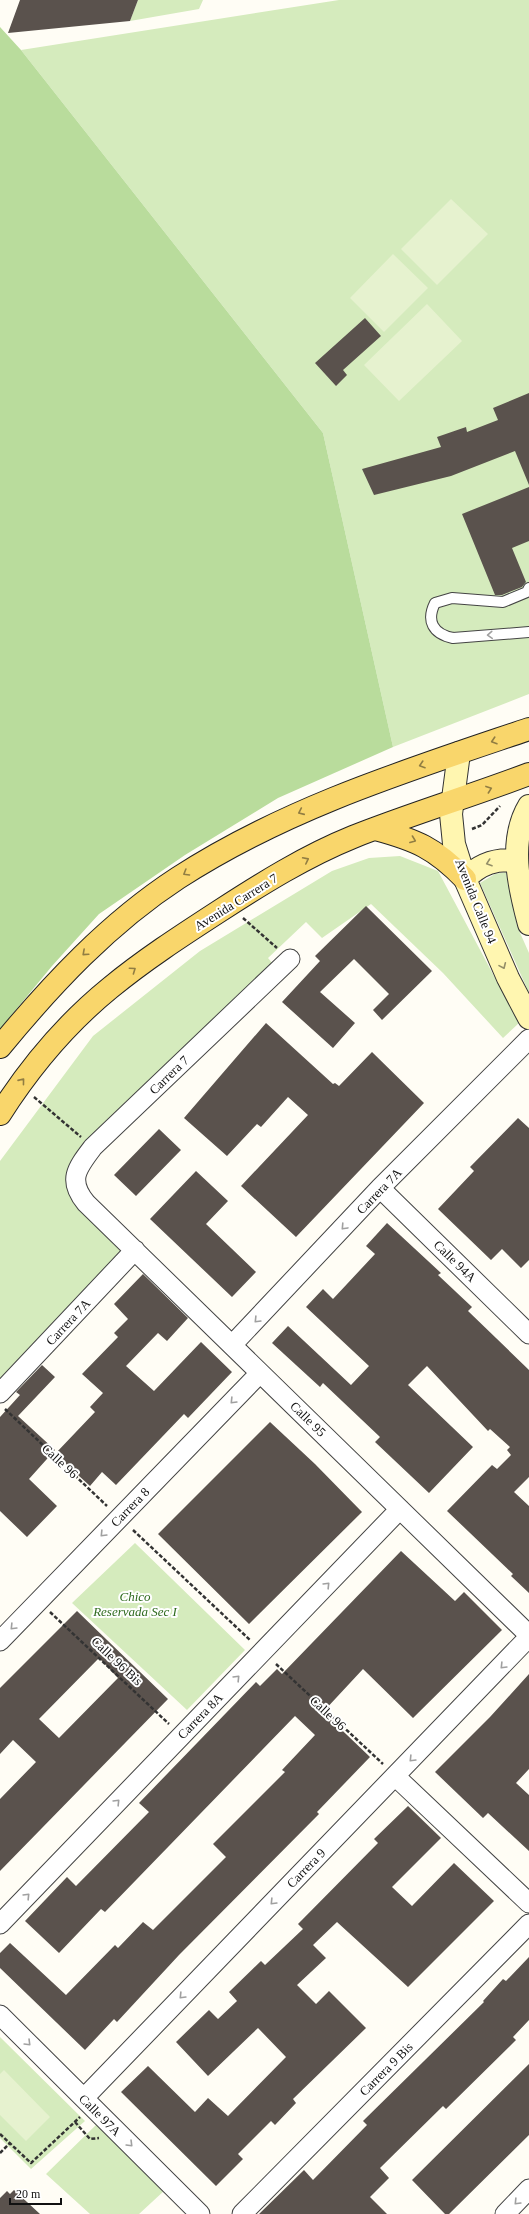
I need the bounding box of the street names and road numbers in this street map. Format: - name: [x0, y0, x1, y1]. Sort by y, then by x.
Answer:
- street label: Avenida Calle 94: [452, 856, 500, 946]
- street label: Avenida Carrera 7: [192, 870, 281, 934]
- street label: Carrera 7: [146, 1052, 192, 1097]
- street label: Carrera 7A: [353, 1164, 405, 1217]
- street label: Calle 94A: [431, 1237, 480, 1285]
- street label: Carrera 7A: [43, 1295, 94, 1348]
- street label: Calle 95: [287, 1398, 329, 1440]
- street label: Calle 96: [39, 1441, 81, 1482]
- street label: Carrera 8: [108, 1484, 152, 1530]
- street label: Calle 96 Bis: [88, 1634, 146, 1688]
- street label: Carrera 8A: [174, 1689, 226, 1742]
- street label: Calle 96: [307, 1693, 349, 1734]
- street label: Carrera 9: [284, 1845, 328, 1891]
- street label: Carrera 9 Bis: [356, 2039, 416, 2099]
- street label: Calle 97A: [76, 2091, 124, 2139]

